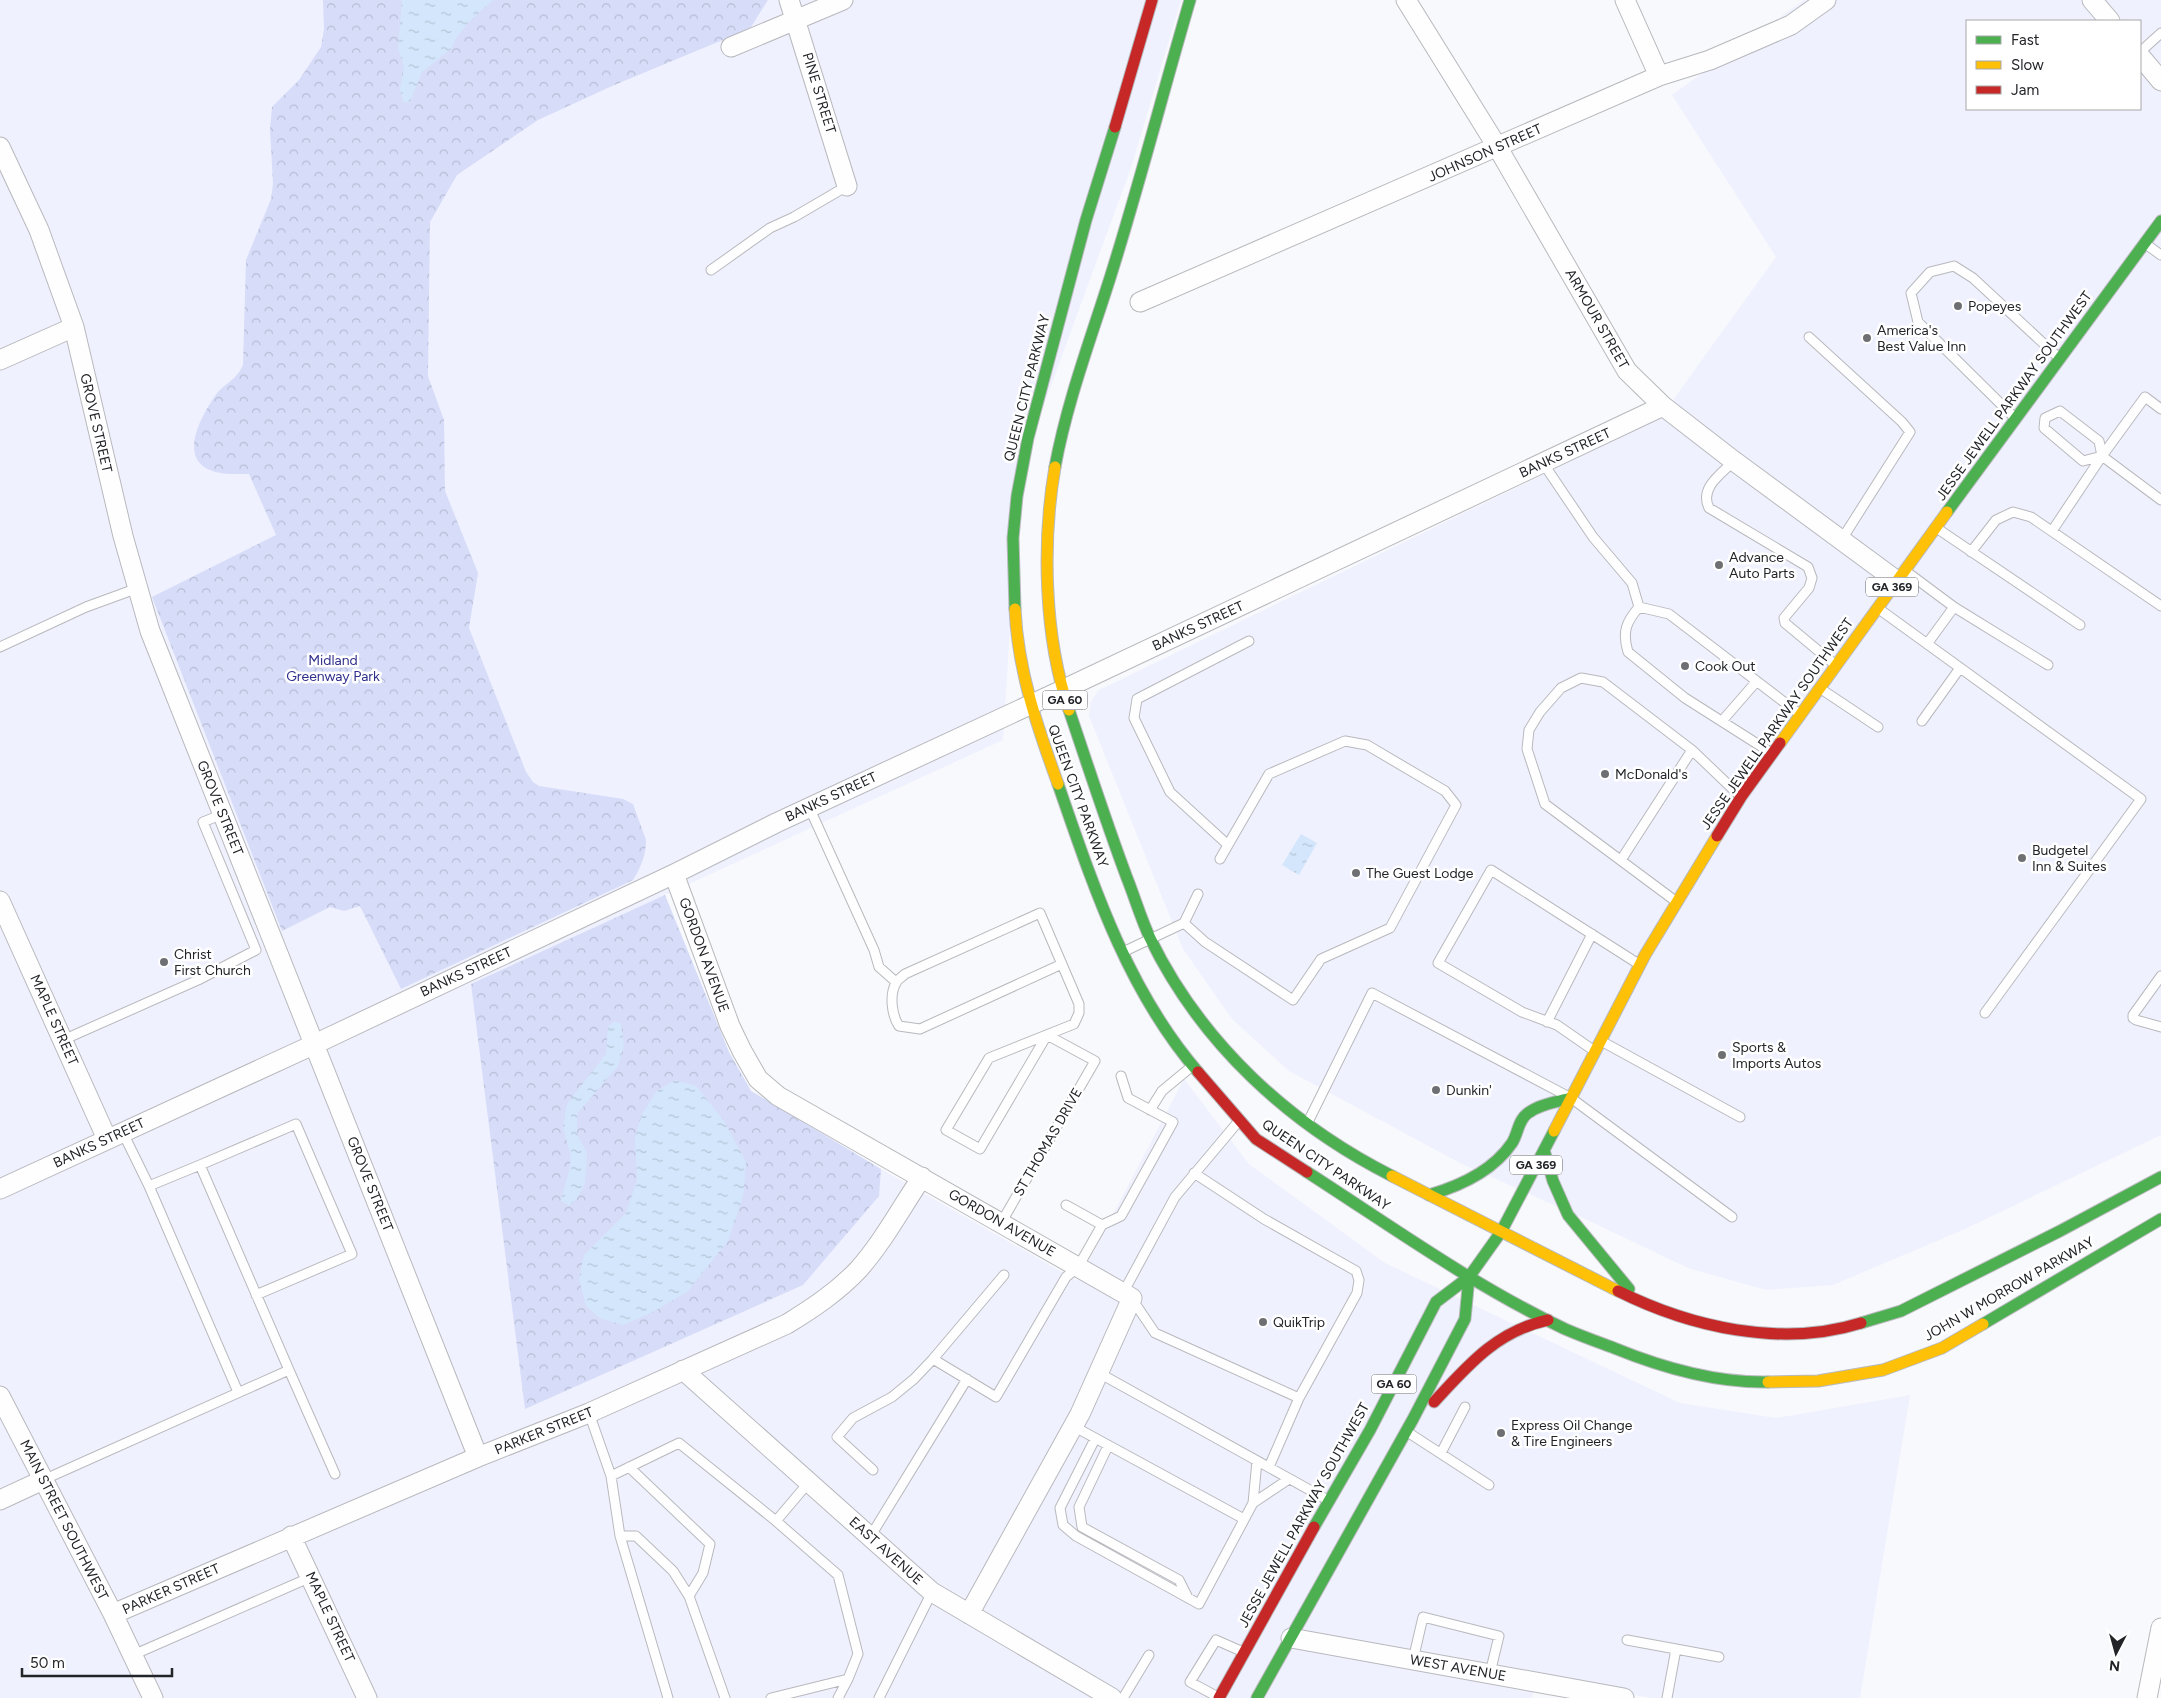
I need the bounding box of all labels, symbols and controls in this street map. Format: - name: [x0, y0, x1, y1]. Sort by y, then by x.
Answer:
- legend: [1966, 20, 2141, 110]
- text: Fast: [2011, 31, 2040, 49]
- street label: PINE STREET: [799, 50, 839, 136]
- text: Slow: [2011, 56, 2044, 74]
- text: Jam: [2011, 81, 2039, 99]
- street label: JOHNSON STREET: [1426, 120, 1545, 186]
- street label: ARMOUR STREET: [1562, 266, 1633, 372]
- street label: JESSE JEWELL PARKWAY SOUTHWEST: [1932, 288, 2096, 504]
- place label: Popeyes: [1968, 298, 2021, 315]
- marker: Popeyes: [1952, 300, 1964, 312]
- street label: QUEEN CITY PARKWAY: [1001, 312, 1054, 463]
- place label: America's Best Value Inn: [1877, 322, 1966, 355]
- marker: America's Best Value Inn: [1861, 332, 1873, 344]
- street label: GROVE STREET: [76, 372, 116, 474]
- street label: BANKS STREET: [1517, 424, 1614, 482]
- place label: Advance Auto Parts: [1729, 549, 1795, 582]
- marker: Advance Auto Parts: [1713, 559, 1725, 571]
- road number: GA 369: [1866, 578, 1918, 596]
- street label: BANKS STREET: [1150, 597, 1247, 655]
- street label: JESSE JEWELL PARKWAY SOUTHWEST: [1697, 615, 1857, 833]
- park label: Midland Greenway Park: [286, 652, 380, 685]
- place label: Cook Out: [1695, 658, 1756, 675]
- marker: Cook Out: [1679, 660, 1691, 672]
- road number: GA 60: [1042, 690, 1088, 710]
- street label: QUEEN CITY PARKWAY: [1044, 722, 1112, 870]
- street label: GROVE STREET: [193, 758, 247, 858]
- place label: McDonald's: [1615, 766, 1688, 783]
- street label: BANKS STREET: [783, 768, 880, 826]
- marker: McDonald's: [1599, 768, 1611, 780]
- place label: Budgetel Inn & Suites: [2032, 842, 2106, 875]
- marker: Budgetel Inn & Suites: [2016, 852, 2028, 864]
- place label: The Guest Lodge: [1366, 865, 1474, 882]
- marker: The Guest Lodge: [1350, 867, 1362, 879]
- street label: GORDON AVENUE: [675, 895, 733, 1015]
- street label: BANKS STREET: [418, 943, 515, 1001]
- place label: Christ First Church: [174, 946, 251, 979]
- marker: Christ First Church: [158, 956, 170, 968]
- street label: MAPLE STREET: [26, 972, 82, 1068]
- place label: Sports & Imports Autos: [1732, 1039, 1821, 1072]
- marker: Sports & Imports Autos: [1716, 1049, 1728, 1061]
- place label: Dunkin': [1446, 1082, 1492, 1099]
- marker: Dunkin': [1430, 1084, 1442, 1096]
- street label: ST THOMAS DRIVE: [1010, 1085, 1086, 1199]
- street label: BANKS STREET: [51, 1114, 148, 1172]
- street label: QUEEN CITY PARKWAY: [1259, 1116, 1394, 1215]
- street label: GROVE STREET: [343, 1134, 397, 1234]
- road number: GA 369: [1510, 1156, 1562, 1174]
- street label: GORDON AVENUE: [945, 1185, 1059, 1261]
- street label: JOHN W MORROW PARKWAY: [1921, 1233, 2097, 1345]
- place label: QuikTrip: [1273, 1314, 1325, 1331]
- marker: QuikTrip: [1257, 1316, 1269, 1328]
- road number: GA 60: [1372, 1375, 1416, 1394]
- street label: JESSE JEWELL PARKWAY SOUTHWEST: [1235, 1399, 1373, 1630]
- street label: PARKER STREET: [492, 1403, 596, 1459]
- place label: Express Oil Change & Tire Engineers: [1511, 1417, 1633, 1450]
- marker: Express Oil Change & Tire Engineers: [1495, 1427, 1507, 1439]
- street label: MAIN STREET SOUTHWEST: [16, 1437, 112, 1603]
- street label: EAST AVENUE: [846, 1513, 926, 1589]
- street label: PARKER STREET: [120, 1560, 223, 1618]
- street label: MAPLE STREET: [302, 1569, 358, 1665]
- north arrow: [2091, 1628, 2141, 1678]
- scale bar: [22, 1646, 172, 1678]
- street label: WEST AVENUE: [1409, 1651, 1507, 1685]
- text: 50 m: [30, 1654, 65, 1672]
- text: N: [2108, 1656, 2121, 1674]

